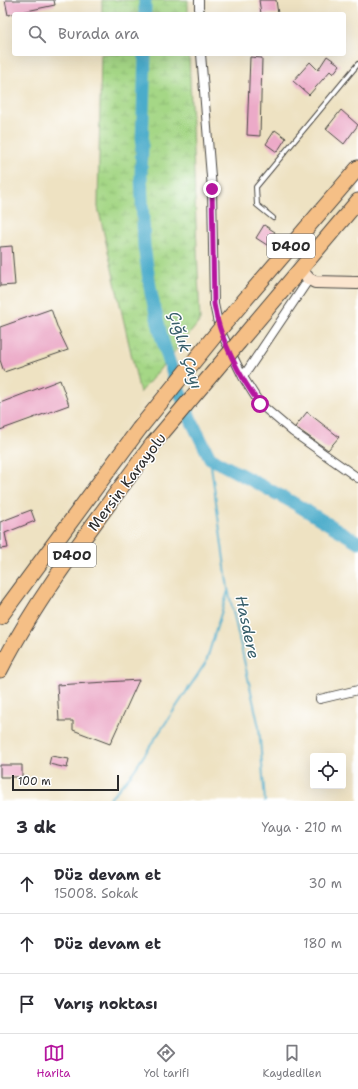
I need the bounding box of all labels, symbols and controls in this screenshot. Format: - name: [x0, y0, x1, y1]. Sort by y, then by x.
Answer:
- search box: [12, 12, 346, 56]
- icon: search: [26, 23, 48, 45]
- text: Burada ara: [58, 24, 139, 44]
- route end: [203, 180, 221, 198]
- road number: D400: [267, 234, 315, 258]
- water label: Çığlık Çayı: [164, 309, 207, 392]
- route start: [251, 395, 269, 413]
- street label: Mersin Karayolu: [83, 429, 171, 535]
- road number: D400: [48, 543, 96, 567]
- water label: Hasdere: [231, 594, 264, 661]
- map controls: [310, 753, 346, 789]
- button: locate: [310, 753, 346, 789]
- scale bar: [12, 773, 119, 792]
- text: 100 m: [18, 774, 51, 789]
- text: 3 dk: [16, 816, 56, 838]
- text: Yaya · 210 m: [261, 819, 342, 836]
- text: Düz devam et: [54, 865, 161, 885]
- icon: ahead: [16, 873, 38, 895]
- text: 30 m: [308, 875, 342, 892]
- text: 15008. Sokak: [54, 885, 139, 902]
- icon: ahead: [16, 933, 38, 955]
- text: Düz devam et: [54, 934, 161, 954]
- text: 180 m: [303, 935, 342, 952]
- icon: arrive: [16, 993, 38, 1015]
- text: Varış noktası: [54, 994, 158, 1014]
- tab: Harita: [37, 1042, 70, 1081]
- tab: Yol tarifi: [144, 1042, 189, 1081]
- tab: Kaydedilen: [263, 1042, 321, 1081]

